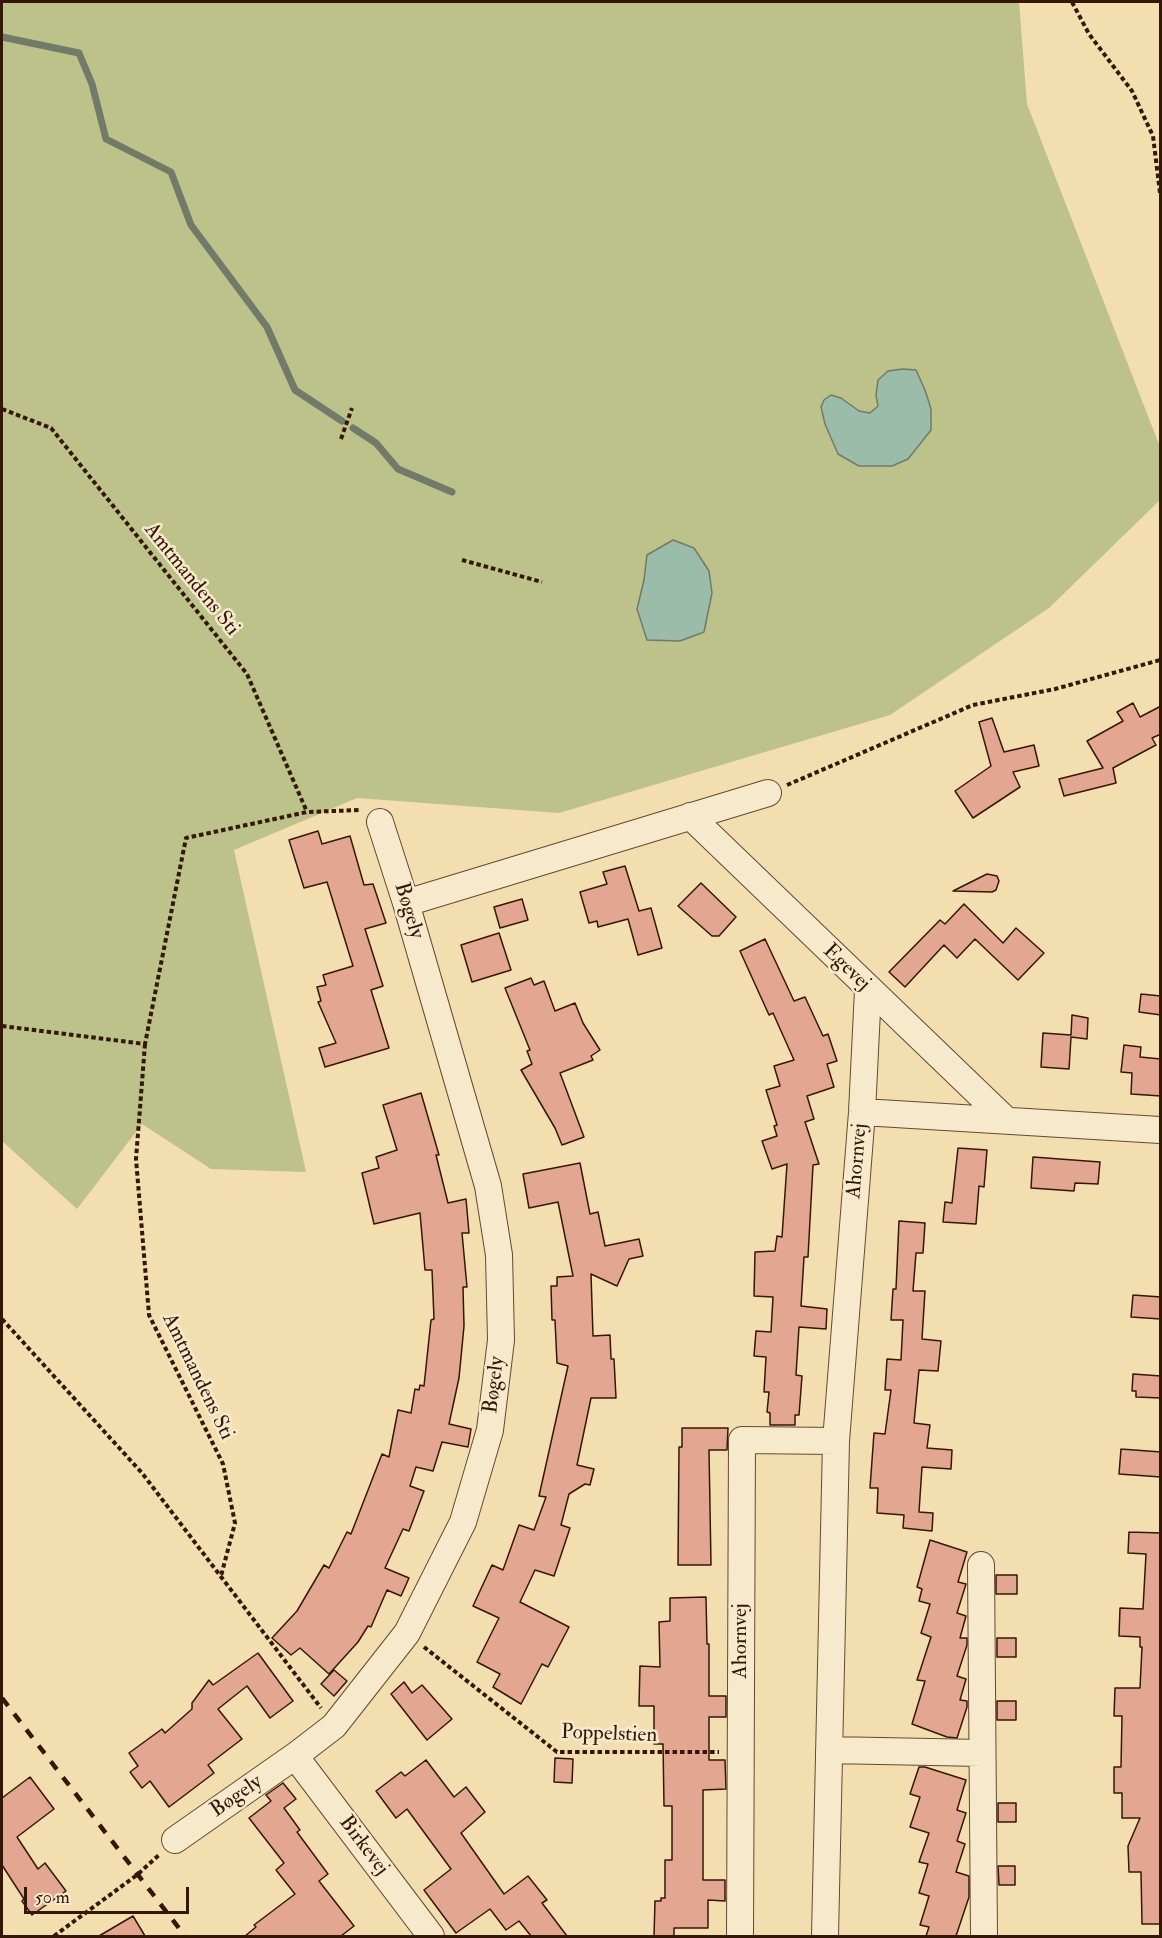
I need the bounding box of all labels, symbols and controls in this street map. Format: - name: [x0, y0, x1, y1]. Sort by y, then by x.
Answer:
- street label: Amtmandens Sti: [138, 519, 244, 641]
- street label: Bøgely: [388, 880, 428, 942]
- street label: Egevej: [817, 939, 875, 997]
- street label: Ahornvej: [842, 1122, 874, 1200]
- street label: Amtmandens Sti: [156, 1310, 238, 1444]
- street label: Bøgely: [479, 1355, 511, 1415]
- street label: Ahornvej: [728, 1603, 754, 1679]
- street label: Poppelstien: [560, 1721, 658, 1749]
- street label: Bøgely: [206, 1770, 268, 1824]
- street label: Birkevej: [332, 1811, 394, 1881]
- scale bar: [27, 1875, 192, 1913]
- text: 50 m: [35, 1886, 70, 1909]

